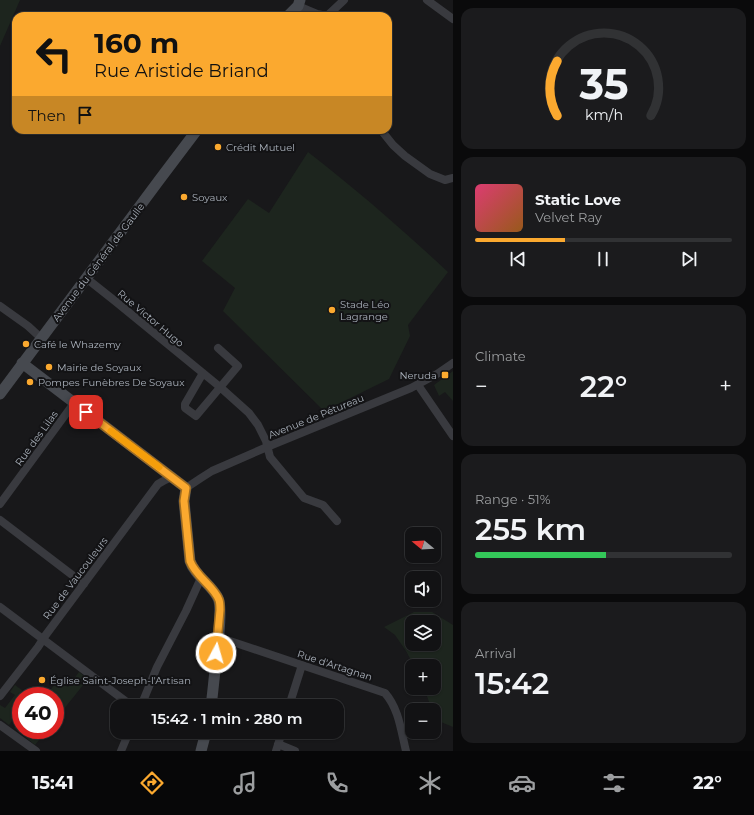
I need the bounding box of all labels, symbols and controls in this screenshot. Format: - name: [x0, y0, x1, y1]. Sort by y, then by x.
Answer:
- text: 160 m: [94, 26, 179, 60]
- icon: left: [28, 28, 80, 80]
- text: 35: [578, 59, 628, 109]
- text: Rue Aristide Briand: [94, 60, 269, 82]
- icon: arrive: [74, 104, 96, 126]
- text: Then: [28, 106, 66, 125]
- text: km/h: [584, 106, 623, 124]
- place label: Crédit Mutuel: [226, 141, 295, 154]
- marker: Crédit Mutuel: [213, 142, 223, 152]
- text: Static Love: [535, 190, 621, 209]
- place label: Soyaux: [192, 191, 228, 204]
- marker: Soyaux: [179, 192, 189, 202]
- street label: Avenue du Général de Gaulle: [50, 200, 147, 324]
- text: Velvet Ray: [535, 209, 602, 225]
- icon: previous: [507, 248, 529, 270]
- icon: pause: [592, 248, 614, 270]
- icon: next: [678, 248, 700, 270]
- street label: Rue Victor Hugo: [115, 287, 186, 350]
- place label: Stade Léo Lagrange: [340, 298, 389, 323]
- marker: Stade Léo Lagrange: [327, 305, 337, 315]
- place label: Café le Whazemy: [34, 338, 121, 351]
- marker: Café le Whazemy: [21, 339, 31, 349]
- text: Climate: [475, 348, 526, 364]
- place label: Mairie de Soyaux: [57, 361, 142, 374]
- marker: Mairie de Soyaux: [44, 362, 54, 372]
- text: 22°: [580, 368, 627, 405]
- place label: Neruda: [399, 369, 437, 382]
- marker: Neruda: [440, 370, 450, 380]
- text: −: [475, 373, 488, 400]
- text: +: [719, 373, 732, 400]
- place label: Pompes Funèbres De Soyaux: [38, 376, 185, 389]
- marker: Pompes Funèbres De Soyaux: [25, 377, 35, 387]
- street label: Avenue de Pétureau: [266, 391, 366, 442]
- pin: [69, 395, 103, 429]
- icon: arrive: [75, 401, 97, 423]
- street label: Rue des Lilas: [12, 408, 61, 468]
- text: Range · 51%: [475, 491, 550, 507]
- text: 255 km: [475, 511, 586, 548]
- north arrow: [405, 527, 441, 563]
- map controls: [405, 527, 441, 739]
- street label: Rue de Vaucouleurs: [40, 534, 111, 622]
- button: sound: [405, 571, 441, 607]
- button: layers: [405, 615, 441, 651]
- position arrow: [195, 632, 237, 674]
- text: Arrival: [475, 645, 516, 661]
- street label: Rue d'Artagnan: [296, 647, 374, 684]
- button: +: [405, 659, 441, 695]
- text: 15:42: [475, 665, 549, 702]
- place label: Église Saint-Joseph-l'Artisan: [50, 674, 191, 687]
- marker: Église Saint-Joseph-l'Artisan: [37, 675, 47, 685]
- speed limit sign: 40: [12, 687, 64, 739]
- button: −: [405, 703, 441, 739]
- text: 15:42 · 1 min · 280 m: [152, 709, 302, 728]
- icon: directions: [138, 769, 166, 797]
- icon: music: [231, 769, 259, 797]
- icon: phone: [323, 769, 351, 797]
- icon: climate: [416, 769, 444, 797]
- icon: car: [508, 769, 536, 797]
- icon: filters: [600, 769, 628, 797]
- text: 15:41: [32, 772, 74, 794]
- text: 22°: [693, 772, 722, 794]

